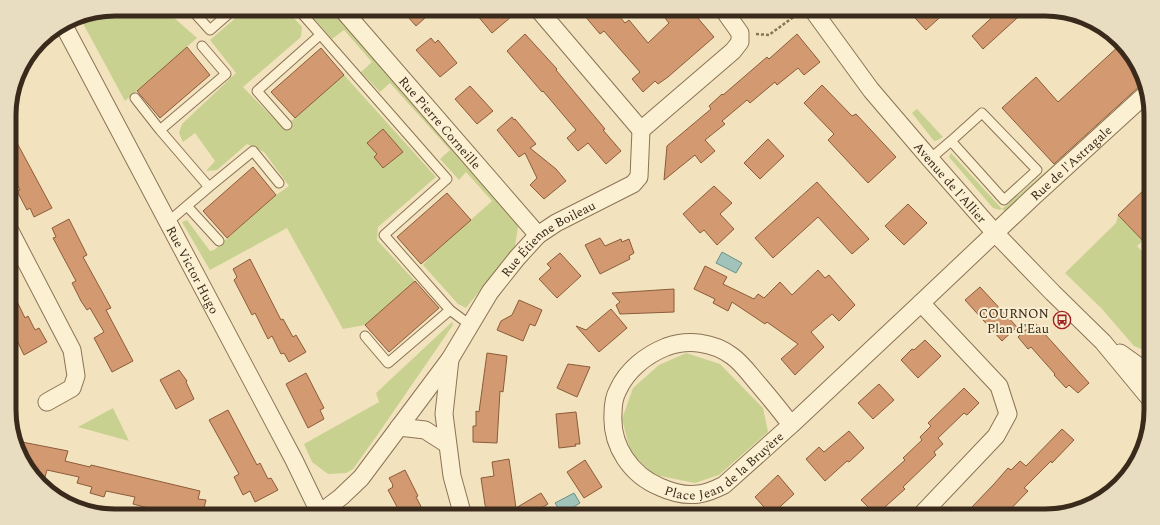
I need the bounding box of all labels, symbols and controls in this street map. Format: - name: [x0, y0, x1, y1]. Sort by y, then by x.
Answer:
- street label: Rue Pierre Corneille: [393, 72, 486, 174]
- street label: Rue de l'Astragale: [1026, 121, 1117, 206]
- street label: Avenue de l'Allier: [908, 138, 991, 228]
- street label: Rue Étienne Boileau: [496, 196, 599, 282]
- street label: Rue Victor Hugo: [161, 222, 224, 318]
- place label: COURNON Plan d'Eau: [979, 304, 1049, 339]
- bus stop icon: COURNON Plan d'Eau: [1052, 310, 1072, 330]
- street label: Place Jean de la Bruyère: [662, 427, 788, 506]

